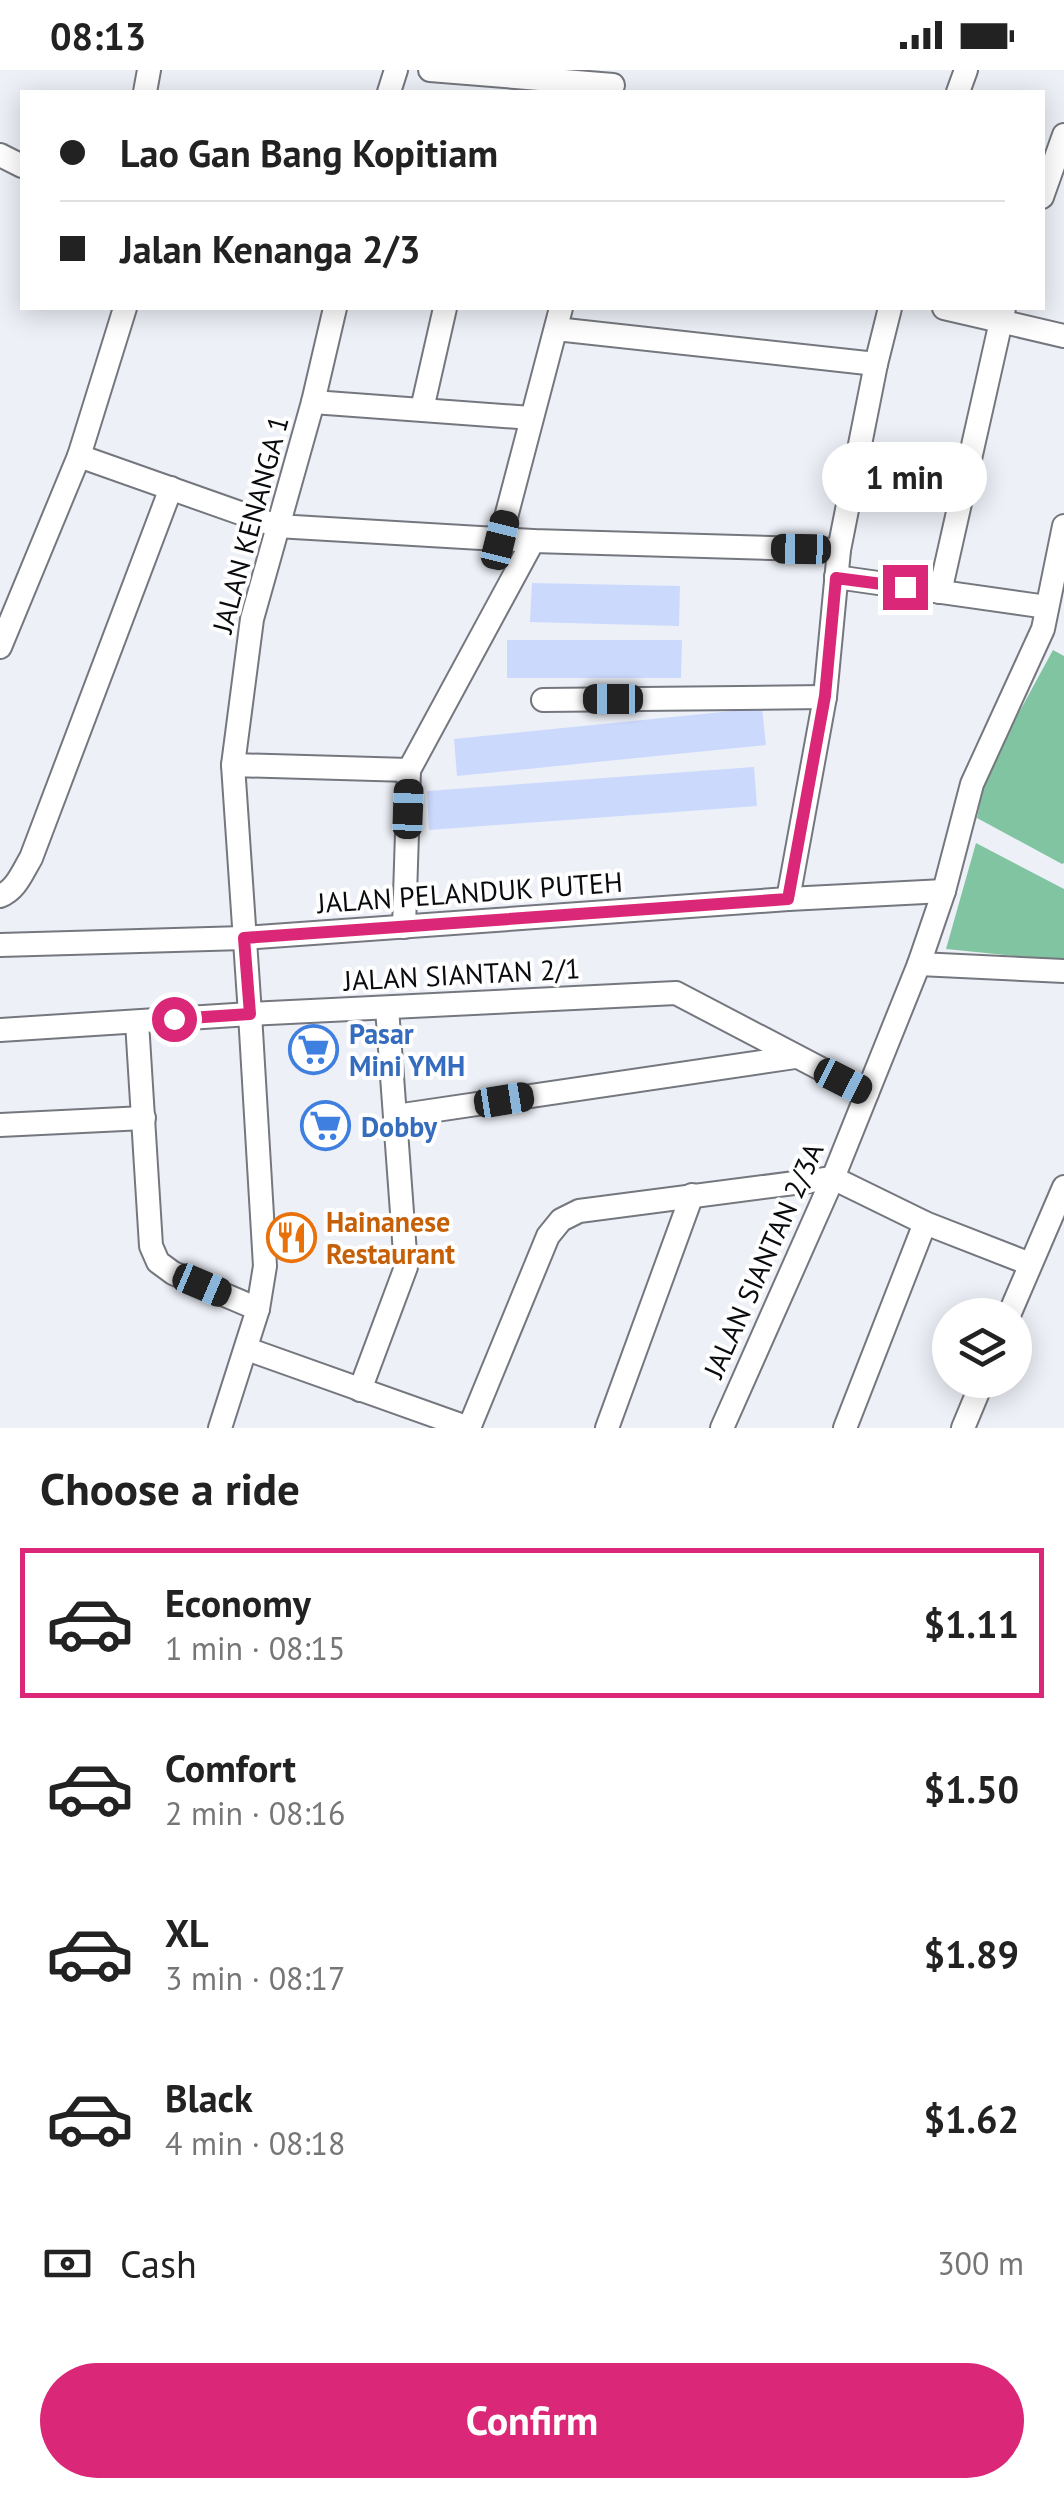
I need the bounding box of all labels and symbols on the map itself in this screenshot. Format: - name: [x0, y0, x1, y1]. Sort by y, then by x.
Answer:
- street label: JALAN KENANGA 1: [203, 411, 297, 638]
- callout: 1 min: [822, 442, 988, 512]
- car: [478, 507, 522, 573]
- car: [771, 533, 831, 565]
- route end: [883, 565, 928, 610]
- car: [583, 684, 643, 714]
- car: [392, 778, 424, 840]
- street label: JALAN PELANDUK PUTEH: [315, 863, 624, 921]
- street label: JALAN SIANTAN 2/1: [342, 949, 581, 999]
- route start: [152, 997, 197, 1042]
- place label: Pasar Mini YMH: [349, 1015, 465, 1084]
- supermarket icon: Pasar Mini YMH: [288, 1023, 340, 1075]
- car: [809, 1054, 877, 1108]
- car: [472, 1080, 536, 1120]
- supermarket icon: Dobby: [300, 1100, 352, 1152]
- place label: Dobby: [361, 1108, 438, 1145]
- street label: JALAN SIANTAN 2/3A: [694, 1136, 832, 1384]
- place label: Hainanese Restaurant: [326, 1203, 455, 1272]
- restaurant icon: Hainanese Restaurant: [265, 1211, 317, 1263]
- car: [169, 1259, 235, 1311]

